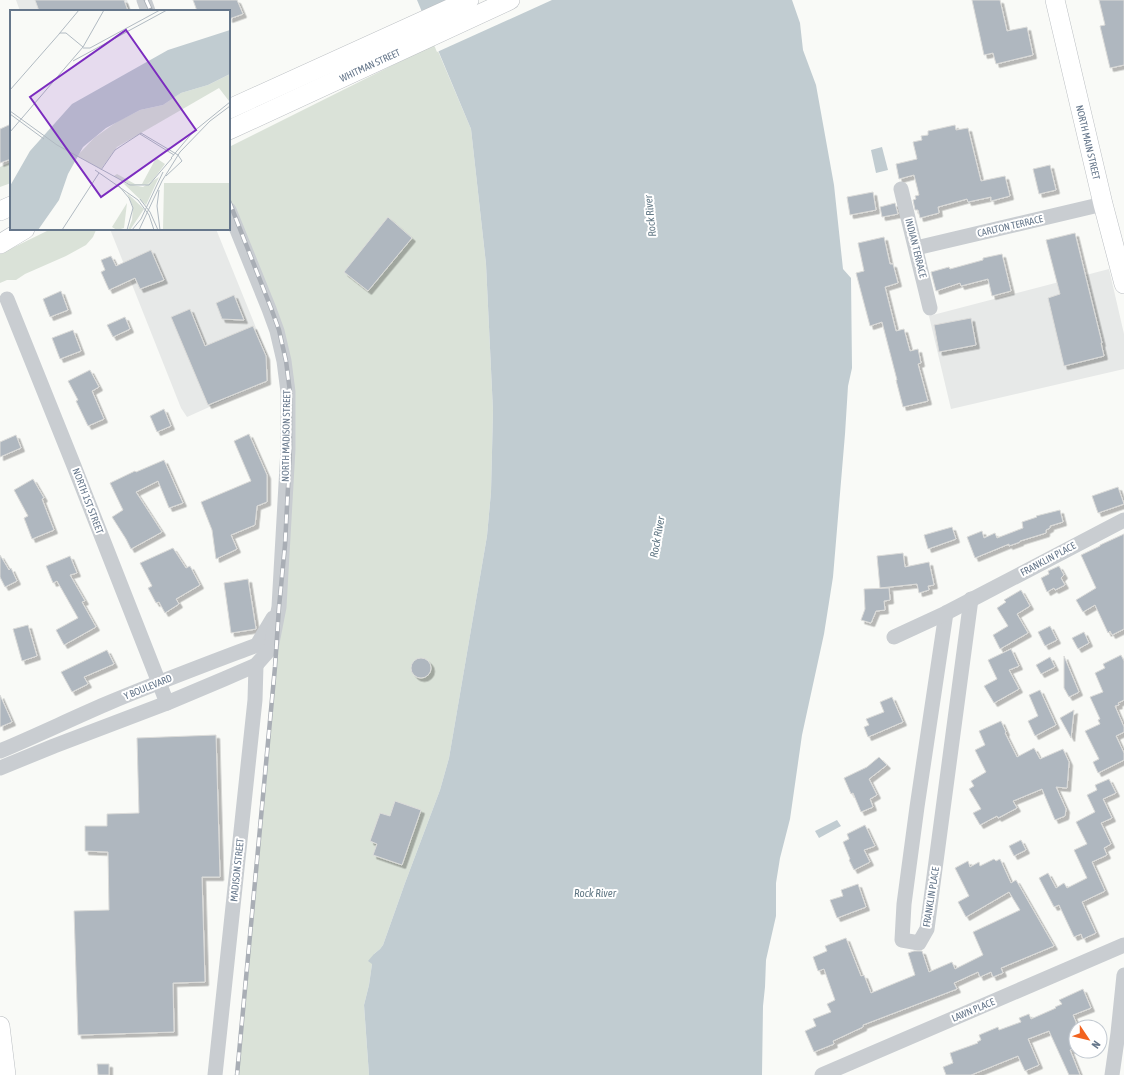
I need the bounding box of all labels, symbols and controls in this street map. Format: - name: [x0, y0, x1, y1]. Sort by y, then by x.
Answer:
- inset map: [10, 10, 230, 230]
- street label: WHITMAN STREET: [338, 46, 402, 84]
- street label: NORTH MAIN STREET: [1074, 104, 1103, 181]
- water label: Rock River: [642, 194, 658, 237]
- street label: CARLTON TERRACE: [976, 213, 1045, 239]
- street label: INDIAN TERRACE: [903, 217, 929, 280]
- street label: NORTH MADISON STREET: [280, 389, 292, 482]
- street label: NORTH 1ST STREET: [70, 467, 106, 536]
- water label: Rock River: [647, 515, 667, 559]
- street label: FRANKLIN PLACE: [1019, 540, 1078, 578]
- street label: Y BOULEVARD: [122, 672, 174, 702]
- street label: MADISON STREET: [228, 837, 246, 902]
- street label: FRANKLIN PLACE: [921, 865, 941, 928]
- water label: Rock River: [574, 887, 617, 899]
- street label: LAWN PLACE: [950, 996, 997, 1024]
- north arrow: [1068, 1019, 1108, 1059]
- text: N: [1089, 1039, 1103, 1051]

